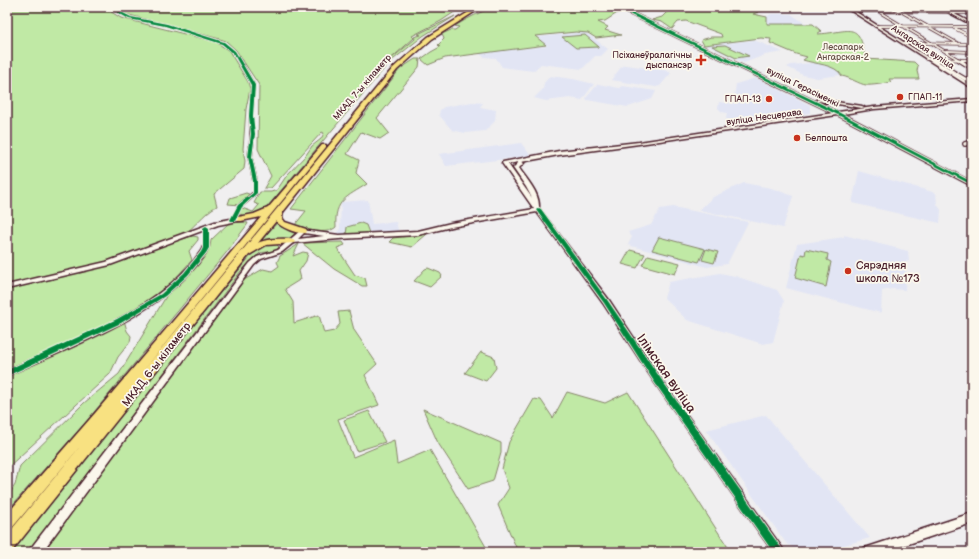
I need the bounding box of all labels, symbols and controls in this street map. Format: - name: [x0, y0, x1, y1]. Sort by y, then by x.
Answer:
- street label: Ангарская вуліца: [888, 22, 957, 72]
- park label: Лесапарк Ангарская-2: [816, 42, 870, 63]
- place label: Псіханеўралагічны дыспансэр: [612, 50, 692, 71]
- street label: МКАД, 7-ы кіламетр: [331, 52, 394, 122]
- marker: Псіханеўралагічны дыспансэр: [695, 54, 707, 66]
- street label: вуліца Герасіменкі: [765, 65, 841, 110]
- marker: ГПАП-11: [895, 92, 905, 102]
- place label: ГПАП-11: [908, 92, 942, 103]
- place label: ГПАП-13: [725, 94, 761, 105]
- marker: ГПАП-13: [764, 94, 774, 104]
- street label: вуліца Несцерава: [726, 107, 803, 128]
- marker: Белпошта: [792, 133, 802, 143]
- place label: Белпошта: [805, 133, 848, 144]
- place label: Сярэдняя школа №173: [856, 259, 920, 285]
- marker: Сярэдняя школа №173: [843, 266, 853, 276]
- street label: МКАД, 6-ы кіламетр: [119, 319, 194, 409]
- street label: Ілімская вуліца: [633, 331, 700, 417]

